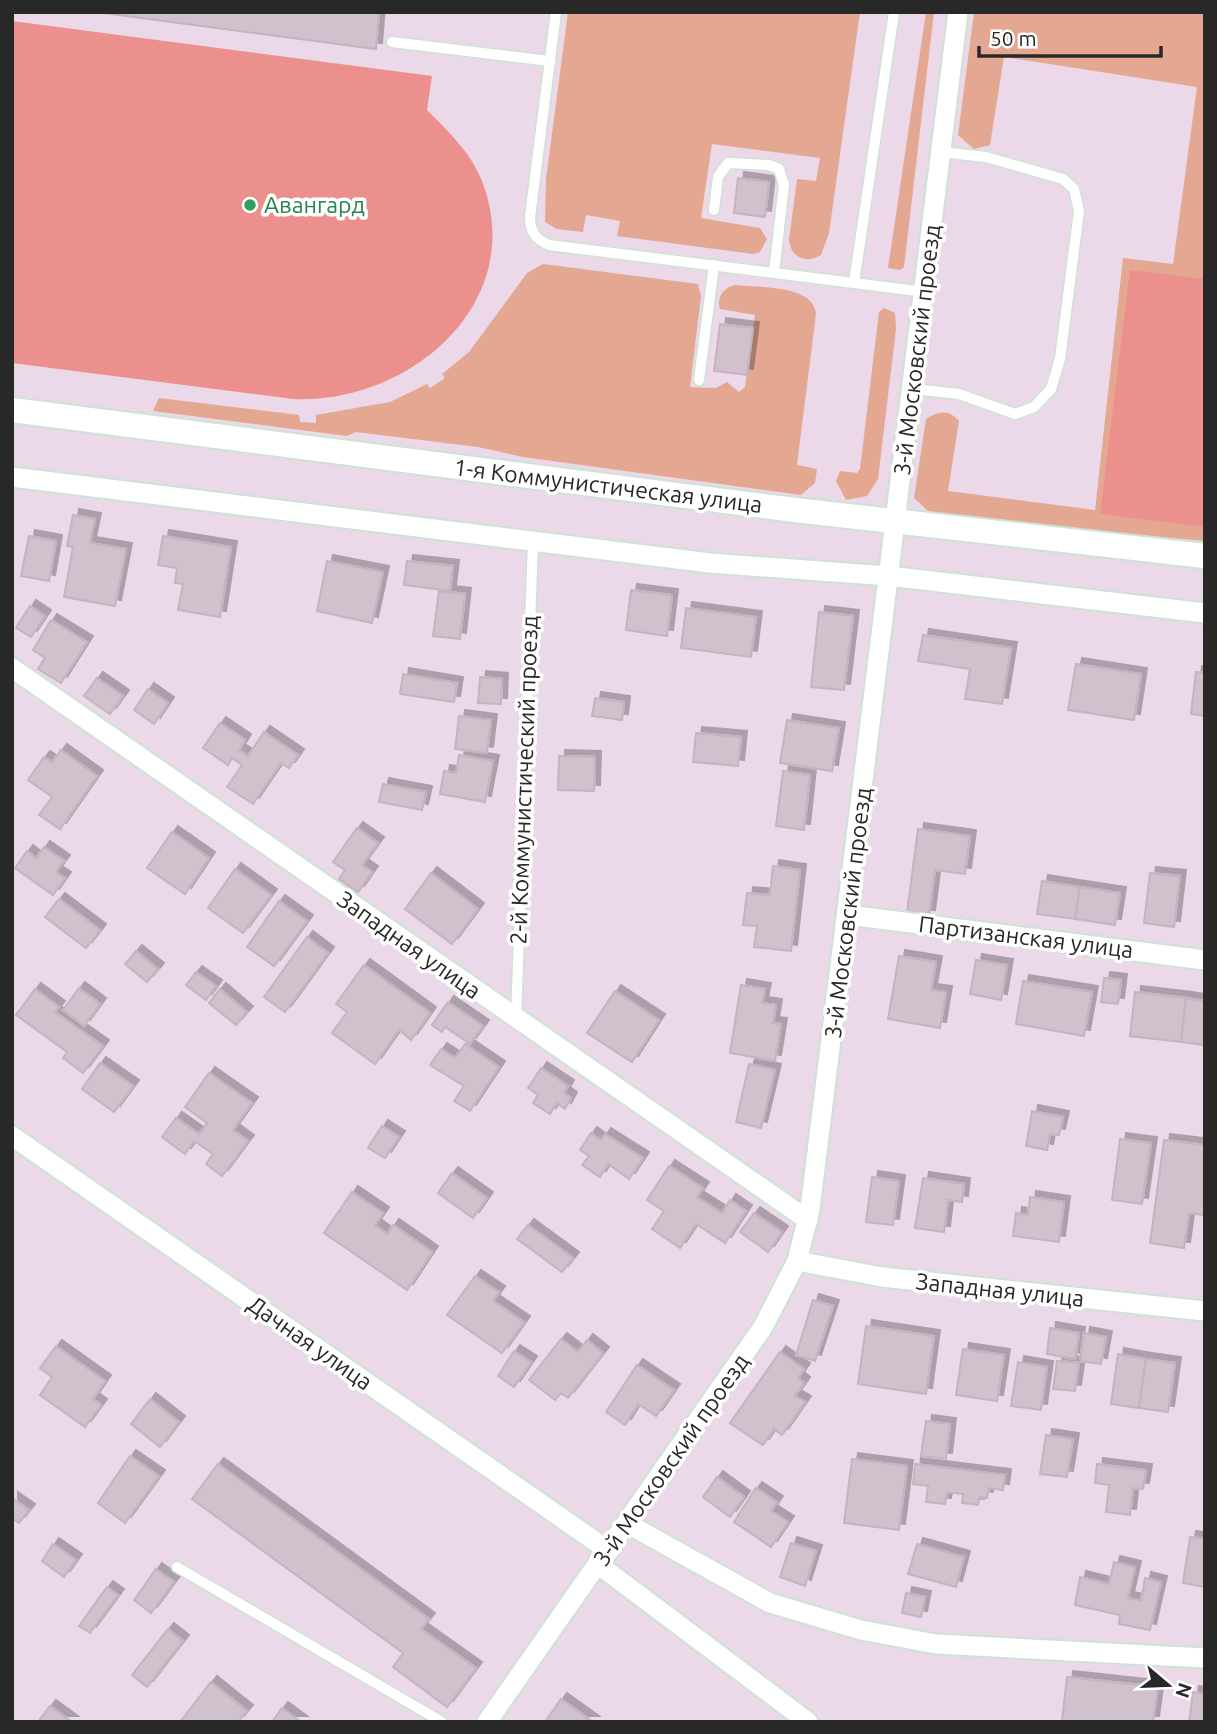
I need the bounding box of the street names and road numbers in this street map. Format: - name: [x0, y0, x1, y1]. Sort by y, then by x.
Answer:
- street label: 3-й Московский проезд: [889, 223, 944, 477]
- street label: 1-я Коммунистическая улица: [452, 454, 764, 517]
- street label: 2-й Коммунистический проезд: [505, 615, 542, 945]
- street label: 3-й Московский проезд: [820, 786, 875, 1040]
- street label: Западная улица: [333, 886, 486, 1003]
- street label: Партизанская улица: [917, 911, 1135, 962]
- street label: Западная улица: [915, 1268, 1085, 1311]
- street label: Дачная улица: [243, 1291, 377, 1395]
- street label: 3-й Московский проезд: [588, 1349, 753, 1570]

